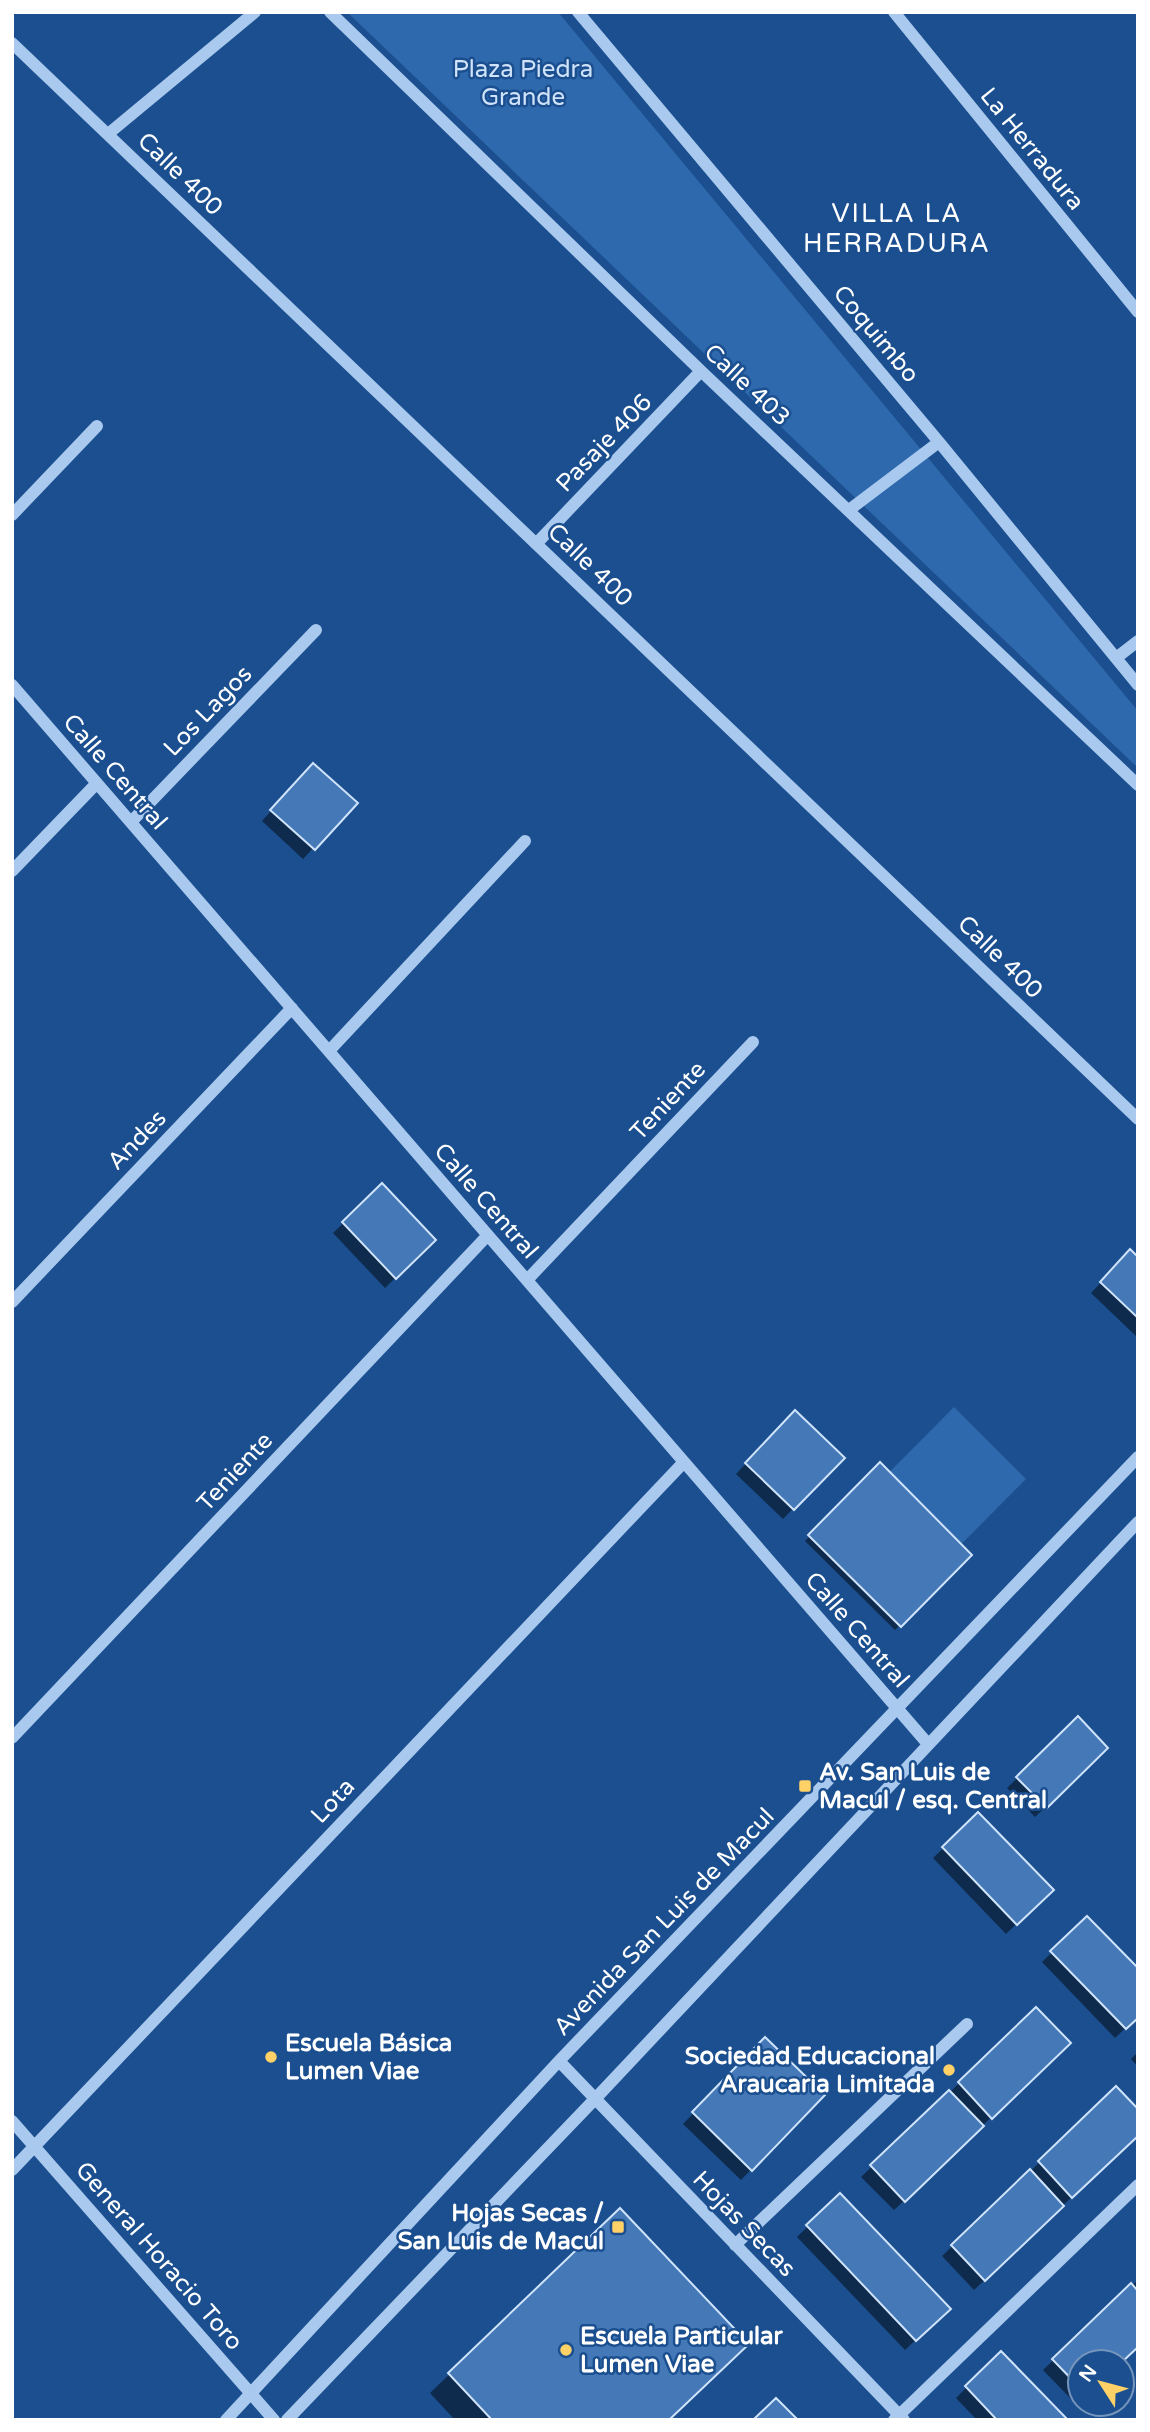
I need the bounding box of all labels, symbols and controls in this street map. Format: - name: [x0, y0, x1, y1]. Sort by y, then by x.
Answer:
- park label: Plaza Piedra Grande: [453, 55, 593, 112]
- street label: La Herradura: [974, 82, 1090, 216]
- street label: Calle 400: [131, 126, 229, 222]
- district label: VILLA LA HERRADURA: [803, 198, 991, 259]
- street label: Coquimbo: [827, 279, 925, 389]
- street label: Calle 403: [698, 338, 796, 432]
- street label: Pasaje 406: [550, 388, 658, 498]
- street label: Calle 400: [541, 517, 639, 613]
- street label: Los Lagos: [158, 660, 258, 762]
- street label: Calle Central: [57, 708, 173, 836]
- street label: Calle 400: [951, 909, 1049, 1005]
- street label: Teniente: [624, 1055, 712, 1147]
- street label: Andes: [101, 1104, 173, 1176]
- street label: Calle Central: [428, 1137, 544, 1265]
- street label: Teniente: [191, 1426, 279, 1518]
- street label: Calle Central: [799, 1566, 915, 1694]
- place label: Av. San Luis de Macul / esq. Central: [819, 1758, 1047, 1815]
- street label: Lota: [305, 1772, 361, 1830]
- marker: Av. San Luis de Macul / esq. Central: [797, 1778, 813, 1794]
- street label: Avenida San Luis de Macul: [548, 1802, 780, 2042]
- place label: Escuela Básica Lumen Viae: [285, 2029, 452, 2086]
- place label: Sociedad Educacional Araucaria Limitada: [685, 2042, 935, 2099]
- marker: Escuela Básica Lumen Viae: [263, 2049, 279, 2065]
- marker: Sociedad Educacional Araucaria Limitada: [941, 2062, 957, 2078]
- street label: General Horacio Toro: [69, 2156, 249, 2356]
- street label: Hojas Secas: [686, 2165, 802, 2283]
- place label: Hojas Secas / San Luis de Macul: [398, 2199, 604, 2256]
- marker: Hojas Secas / San Luis de Macul: [610, 2219, 626, 2235]
- place label: Escuela Particular Lumen Viae: [580, 2322, 784, 2379]
- marker: Escuela Particular Lumen Viae: [558, 2342, 574, 2358]
- north arrow: [1066, 2348, 1136, 2418]
- text: N: [1075, 2361, 1101, 2386]

